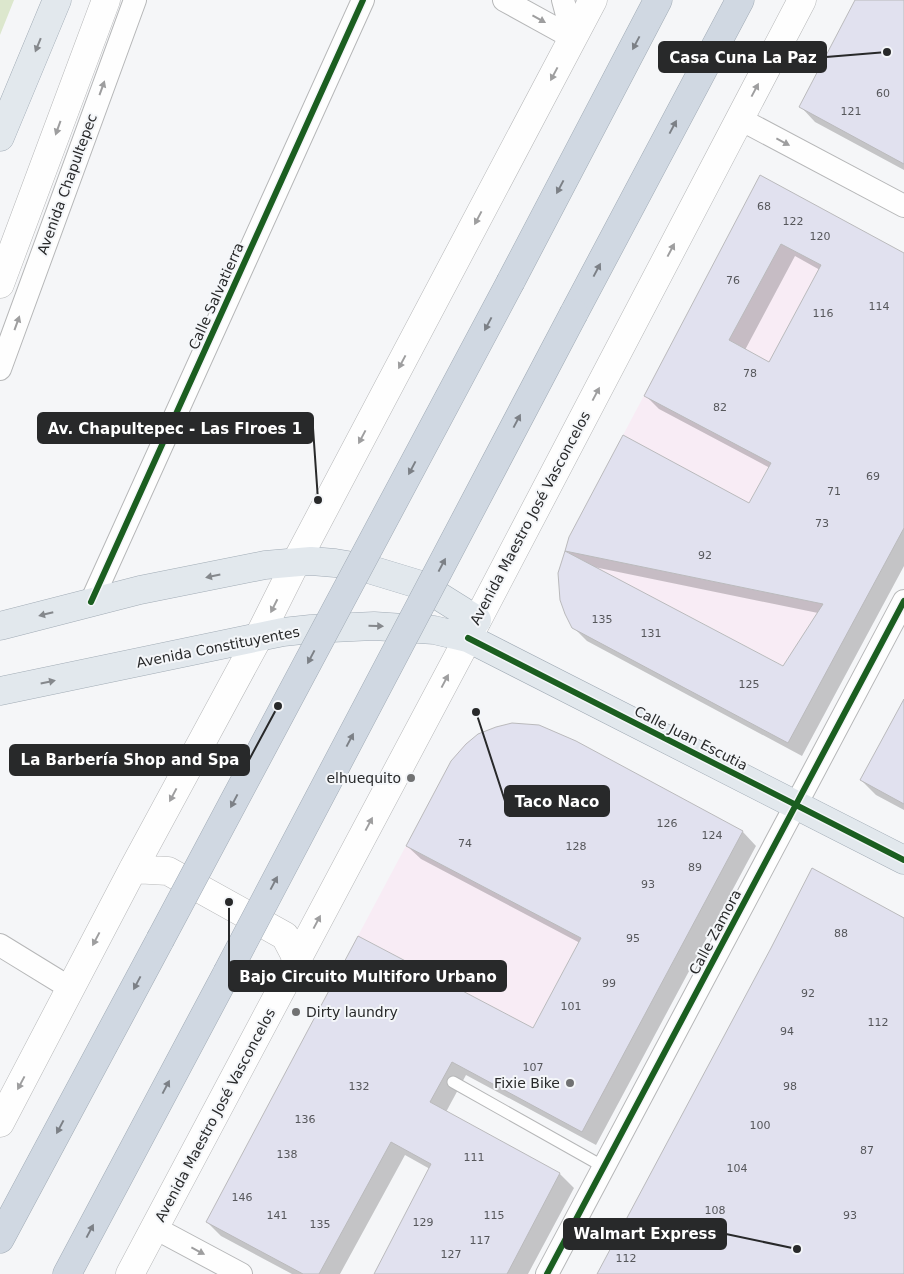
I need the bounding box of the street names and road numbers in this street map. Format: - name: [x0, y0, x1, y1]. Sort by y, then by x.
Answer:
- street label: Avenida Chapultepec: [34, 111, 100, 257]
- street label: Calle Salvatierra: [185, 240, 247, 352]
- street label: Avenida Maestro José Vasconcelos: [467, 409, 593, 627]
- street label: Avenida Constituyentes: [135, 623, 301, 671]
- street label: Calle Juan Escutia: [632, 703, 750, 773]
- street label: Calle Zamora: [686, 887, 744, 977]
- street label: Avenida Maestro José Vasconcelos: [152, 1006, 278, 1224]

